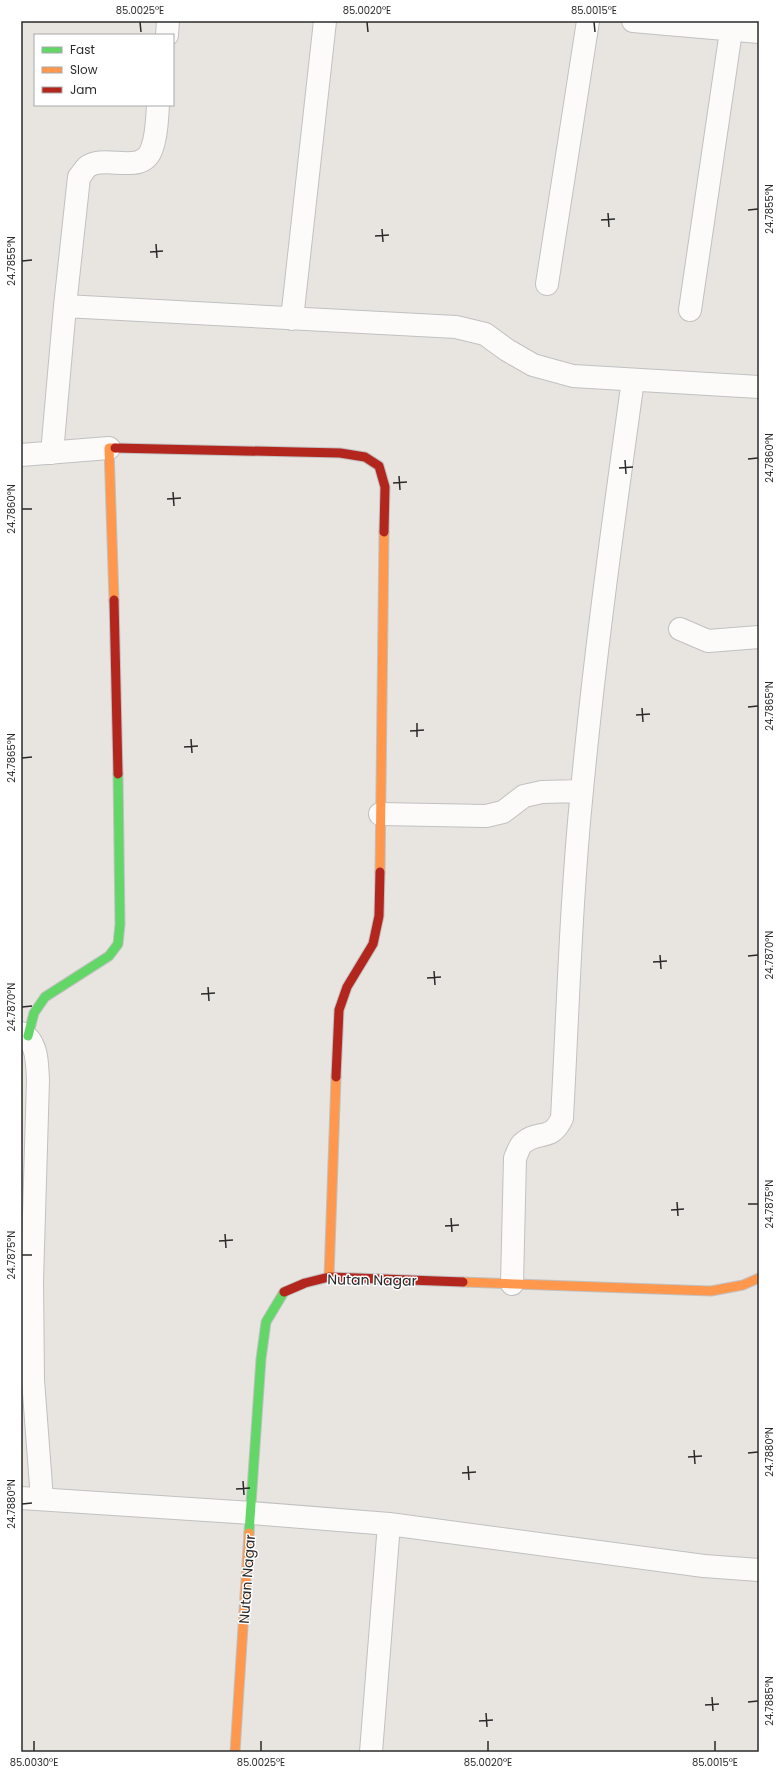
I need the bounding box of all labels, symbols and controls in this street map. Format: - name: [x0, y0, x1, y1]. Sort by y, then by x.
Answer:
- text: 85.0025°E: [116, 3, 164, 18]
- text: 85.0020°E: [343, 3, 391, 18]
- text: 85.0015°E: [571, 3, 617, 18]
- legend: [34, 34, 174, 106]
- text: Fast: [70, 41, 95, 58]
- text: Slow: [70, 61, 98, 78]
- text: Jam: [70, 81, 97, 98]
- text: 24.7855°N: [762, 184, 777, 234]
- text: 24.7855°N: [4, 236, 19, 286]
- text: 24.7860°N: [762, 433, 777, 483]
- text: 24.7860°N: [4, 484, 19, 534]
- text: 24.7865°N: [762, 681, 777, 731]
- text: 24.7865°N: [4, 733, 19, 783]
- text: 24.7870°N: [762, 931, 777, 979]
- text: 24.7870°N: [4, 983, 19, 1031]
- text: 24.7875°N: [762, 1180, 777, 1228]
- text: 24.7875°N: [4, 1231, 19, 1279]
- street label: Nutan Nagar: [327, 1269, 417, 1291]
- text: 24.7880°N: [762, 1427, 777, 1477]
- text: 24.7880°N: [4, 1479, 19, 1529]
- street label: Nutan Nagar: [234, 1534, 260, 1624]
- text: 24.7885°N: [762, 1676, 777, 1726]
- text: 85.0030°E: [10, 1755, 58, 1770]
- text: 85.0025°E: [237, 1755, 285, 1770]
- text: 85.0020°E: [464, 1755, 512, 1770]
- text: 85.0015°E: [692, 1755, 738, 1770]

